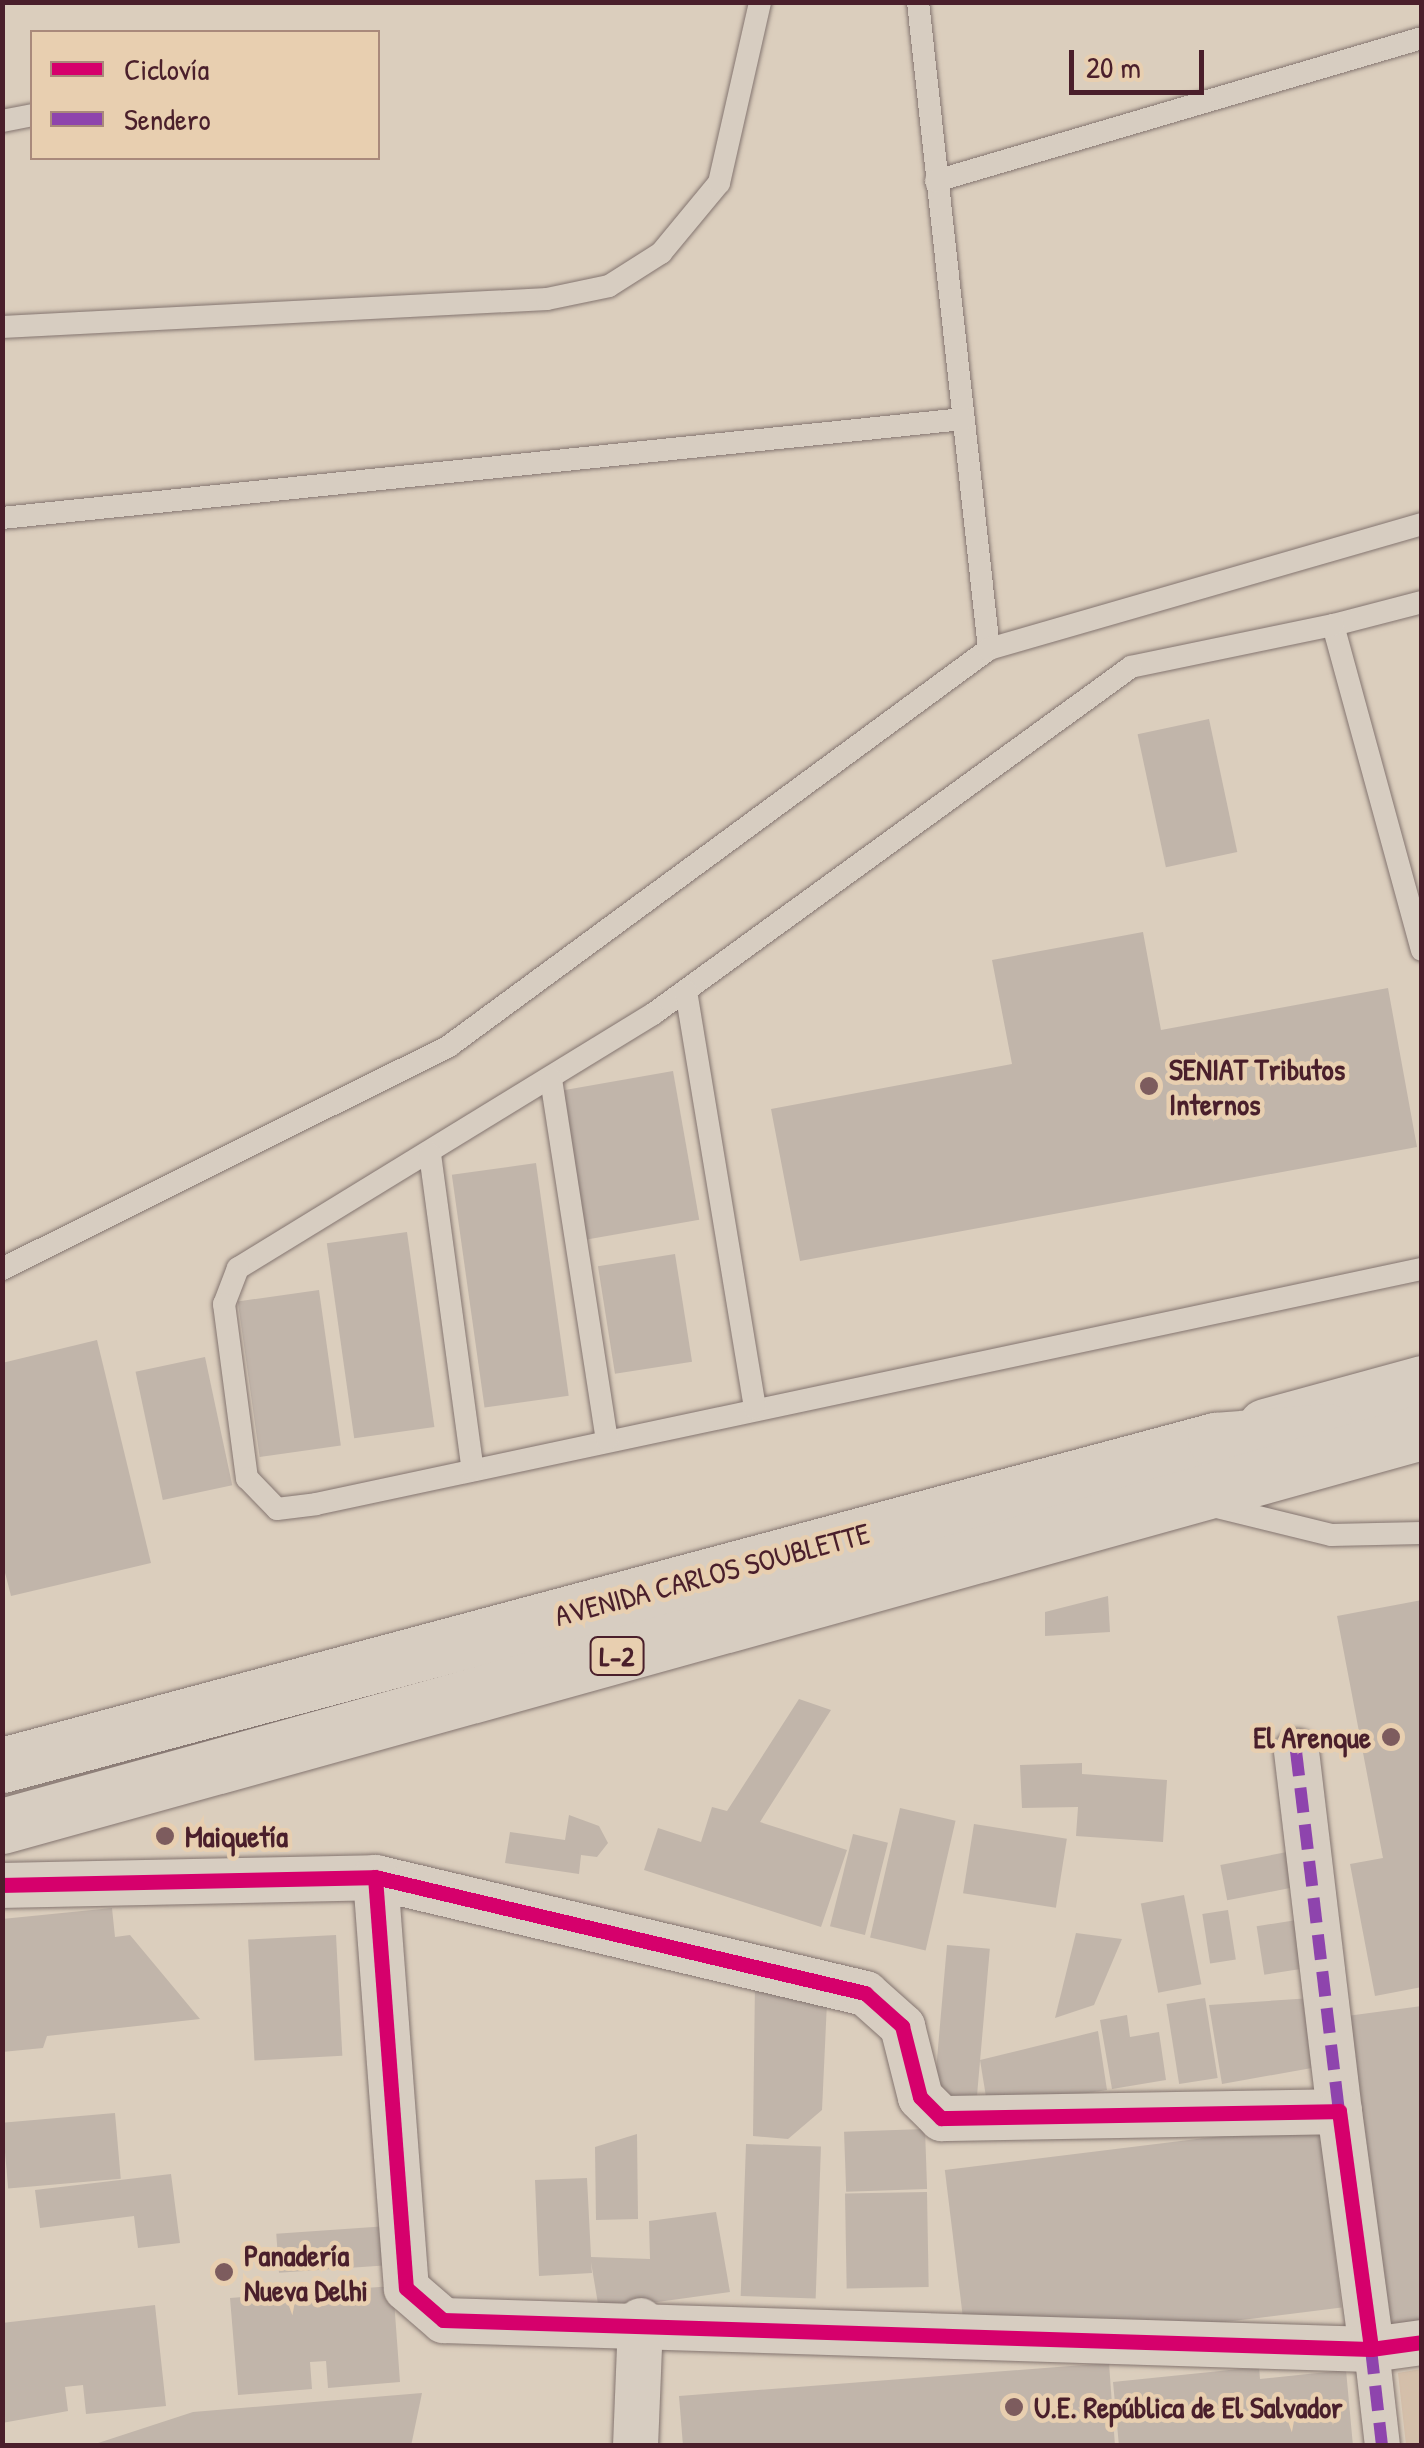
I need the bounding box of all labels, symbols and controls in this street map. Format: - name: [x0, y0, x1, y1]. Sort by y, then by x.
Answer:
- legend: [30, 30, 380, 160]
- scale bar: [1074, 30, 1209, 92]
- text: 20 m: [1086, 47, 1141, 87]
- text: Ciclovía: [124, 49, 209, 89]
- text: Sendero: [124, 99, 211, 139]
- place label: SENIAT Tributos Internos: [1169, 1051, 1345, 1122]
- marker: SENIAT Tributos Internos: [1138, 1075, 1160, 1097]
- street label: AVENIDA CARLOS SOUBLETTE: [551, 1515, 873, 1633]
- road number: L-2: [590, 1633, 644, 1679]
- place label: El Arenque: [1253, 1719, 1371, 1755]
- marker: El Arenque: [1380, 1726, 1402, 1748]
- place label: Maiquetía: [185, 1818, 288, 1854]
- marker: Maiquetía: [154, 1825, 176, 1847]
- place label: Panadería Nueva Delhi: [244, 2237, 368, 2308]
- marker: Panadería Nueva Delhi: [213, 2261, 235, 2283]
- place label: U.E. República de El Salvador: [1034, 2389, 1343, 2425]
- marker: U.E. República de El Salvador: [1003, 2396, 1025, 2418]

